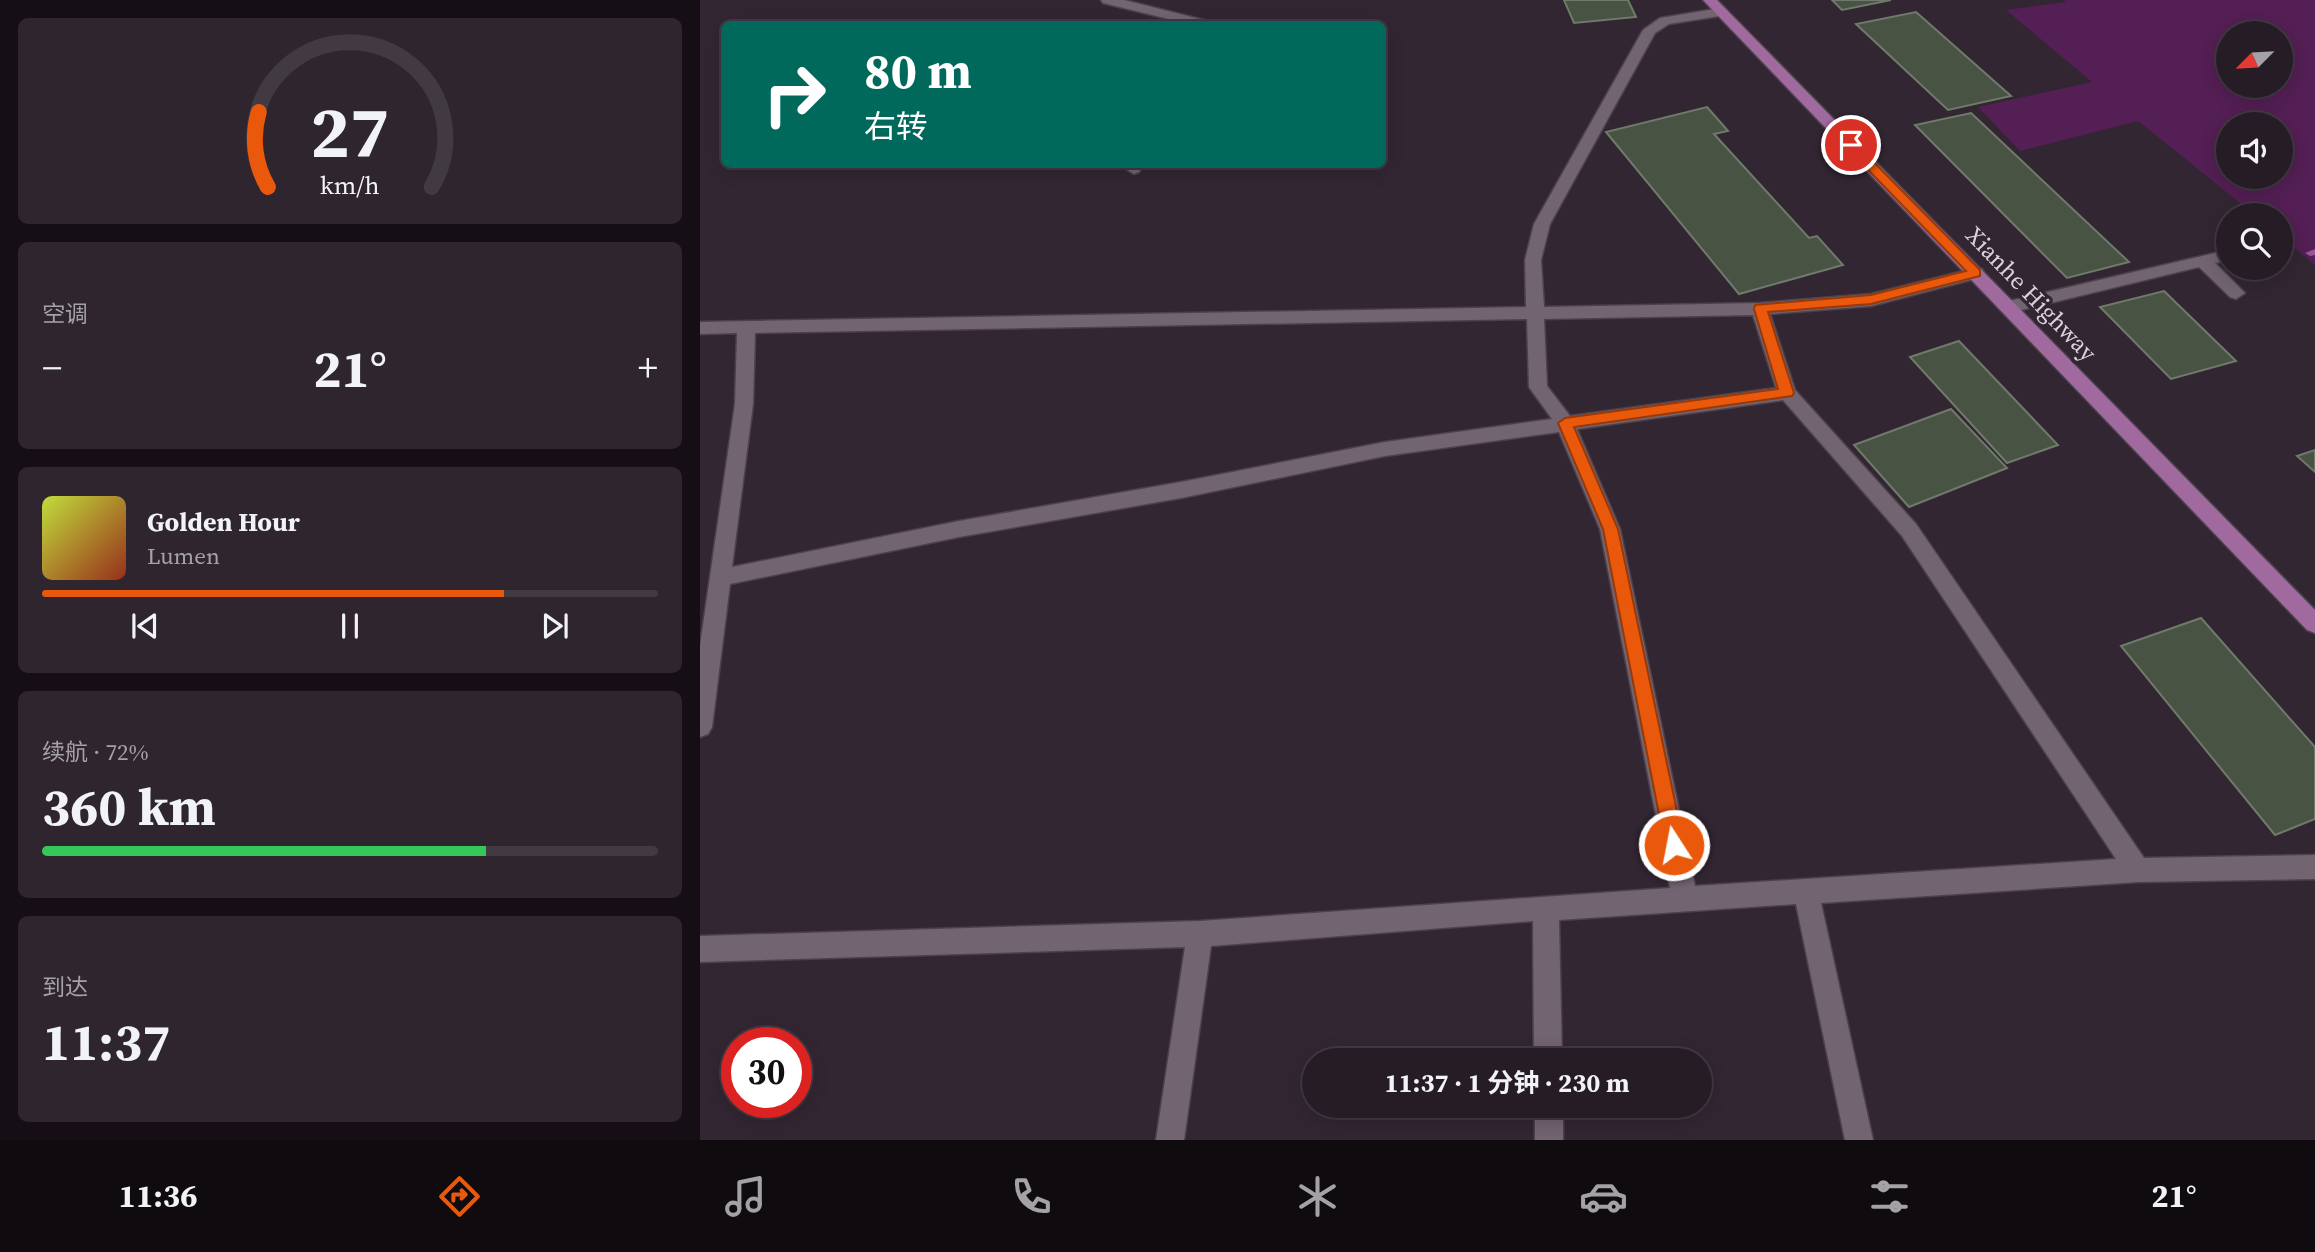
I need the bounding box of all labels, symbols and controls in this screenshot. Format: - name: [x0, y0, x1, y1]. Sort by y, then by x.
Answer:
- north arrow: [2216, 21, 2292, 98]
- map controls: [2216, 21, 2293, 280]
- text: 80 m: [864, 37, 972, 104]
- icon: right: [749, 49, 840, 140]
- text: 27: [311, 83, 389, 182]
- text: 右转: [864, 105, 928, 149]
- button: sound: [2216, 112, 2293, 189]
- pin: [1821, 115, 1881, 175]
- icon: arrive: [1832, 126, 1870, 164]
- text: km/h: [320, 168, 380, 202]
- button: search: [2216, 203, 2293, 280]
- street label: Xianhe Highway: [1958, 219, 2105, 369]
- text: 空调: [42, 298, 88, 330]
- text: 21°: [313, 333, 387, 404]
- text: −: [42, 342, 62, 394]
- text: +: [638, 342, 658, 394]
- text: Golden Hour: [147, 504, 300, 540]
- text: Lumen: [147, 540, 220, 572]
- icon: previous: [126, 607, 164, 645]
- icon: pause: [331, 607, 369, 645]
- icon: next: [536, 607, 574, 645]
- text: 续航 · 72%: [42, 736, 149, 768]
- text: 360 km: [42, 771, 216, 842]
- position arrow: [1637, 808, 1711, 882]
- text: 到达: [42, 971, 88, 1003]
- text: 11:37: [42, 1006, 170, 1077]
- speed limit sign: 30: [721, 1027, 812, 1118]
- text: 11:37 · 1 分钟 · 230 m: [1384, 1065, 1630, 1101]
- icon: directions: [435, 1172, 484, 1221]
- icon: music: [721, 1172, 770, 1221]
- icon: phone: [1007, 1172, 1056, 1221]
- icon: climate: [1293, 1172, 1342, 1221]
- icon: car: [1579, 1172, 1628, 1221]
- icon: filters: [1865, 1172, 1914, 1221]
- text: 11:36: [119, 1174, 198, 1218]
- text: 21°: [2151, 1174, 2196, 1218]

